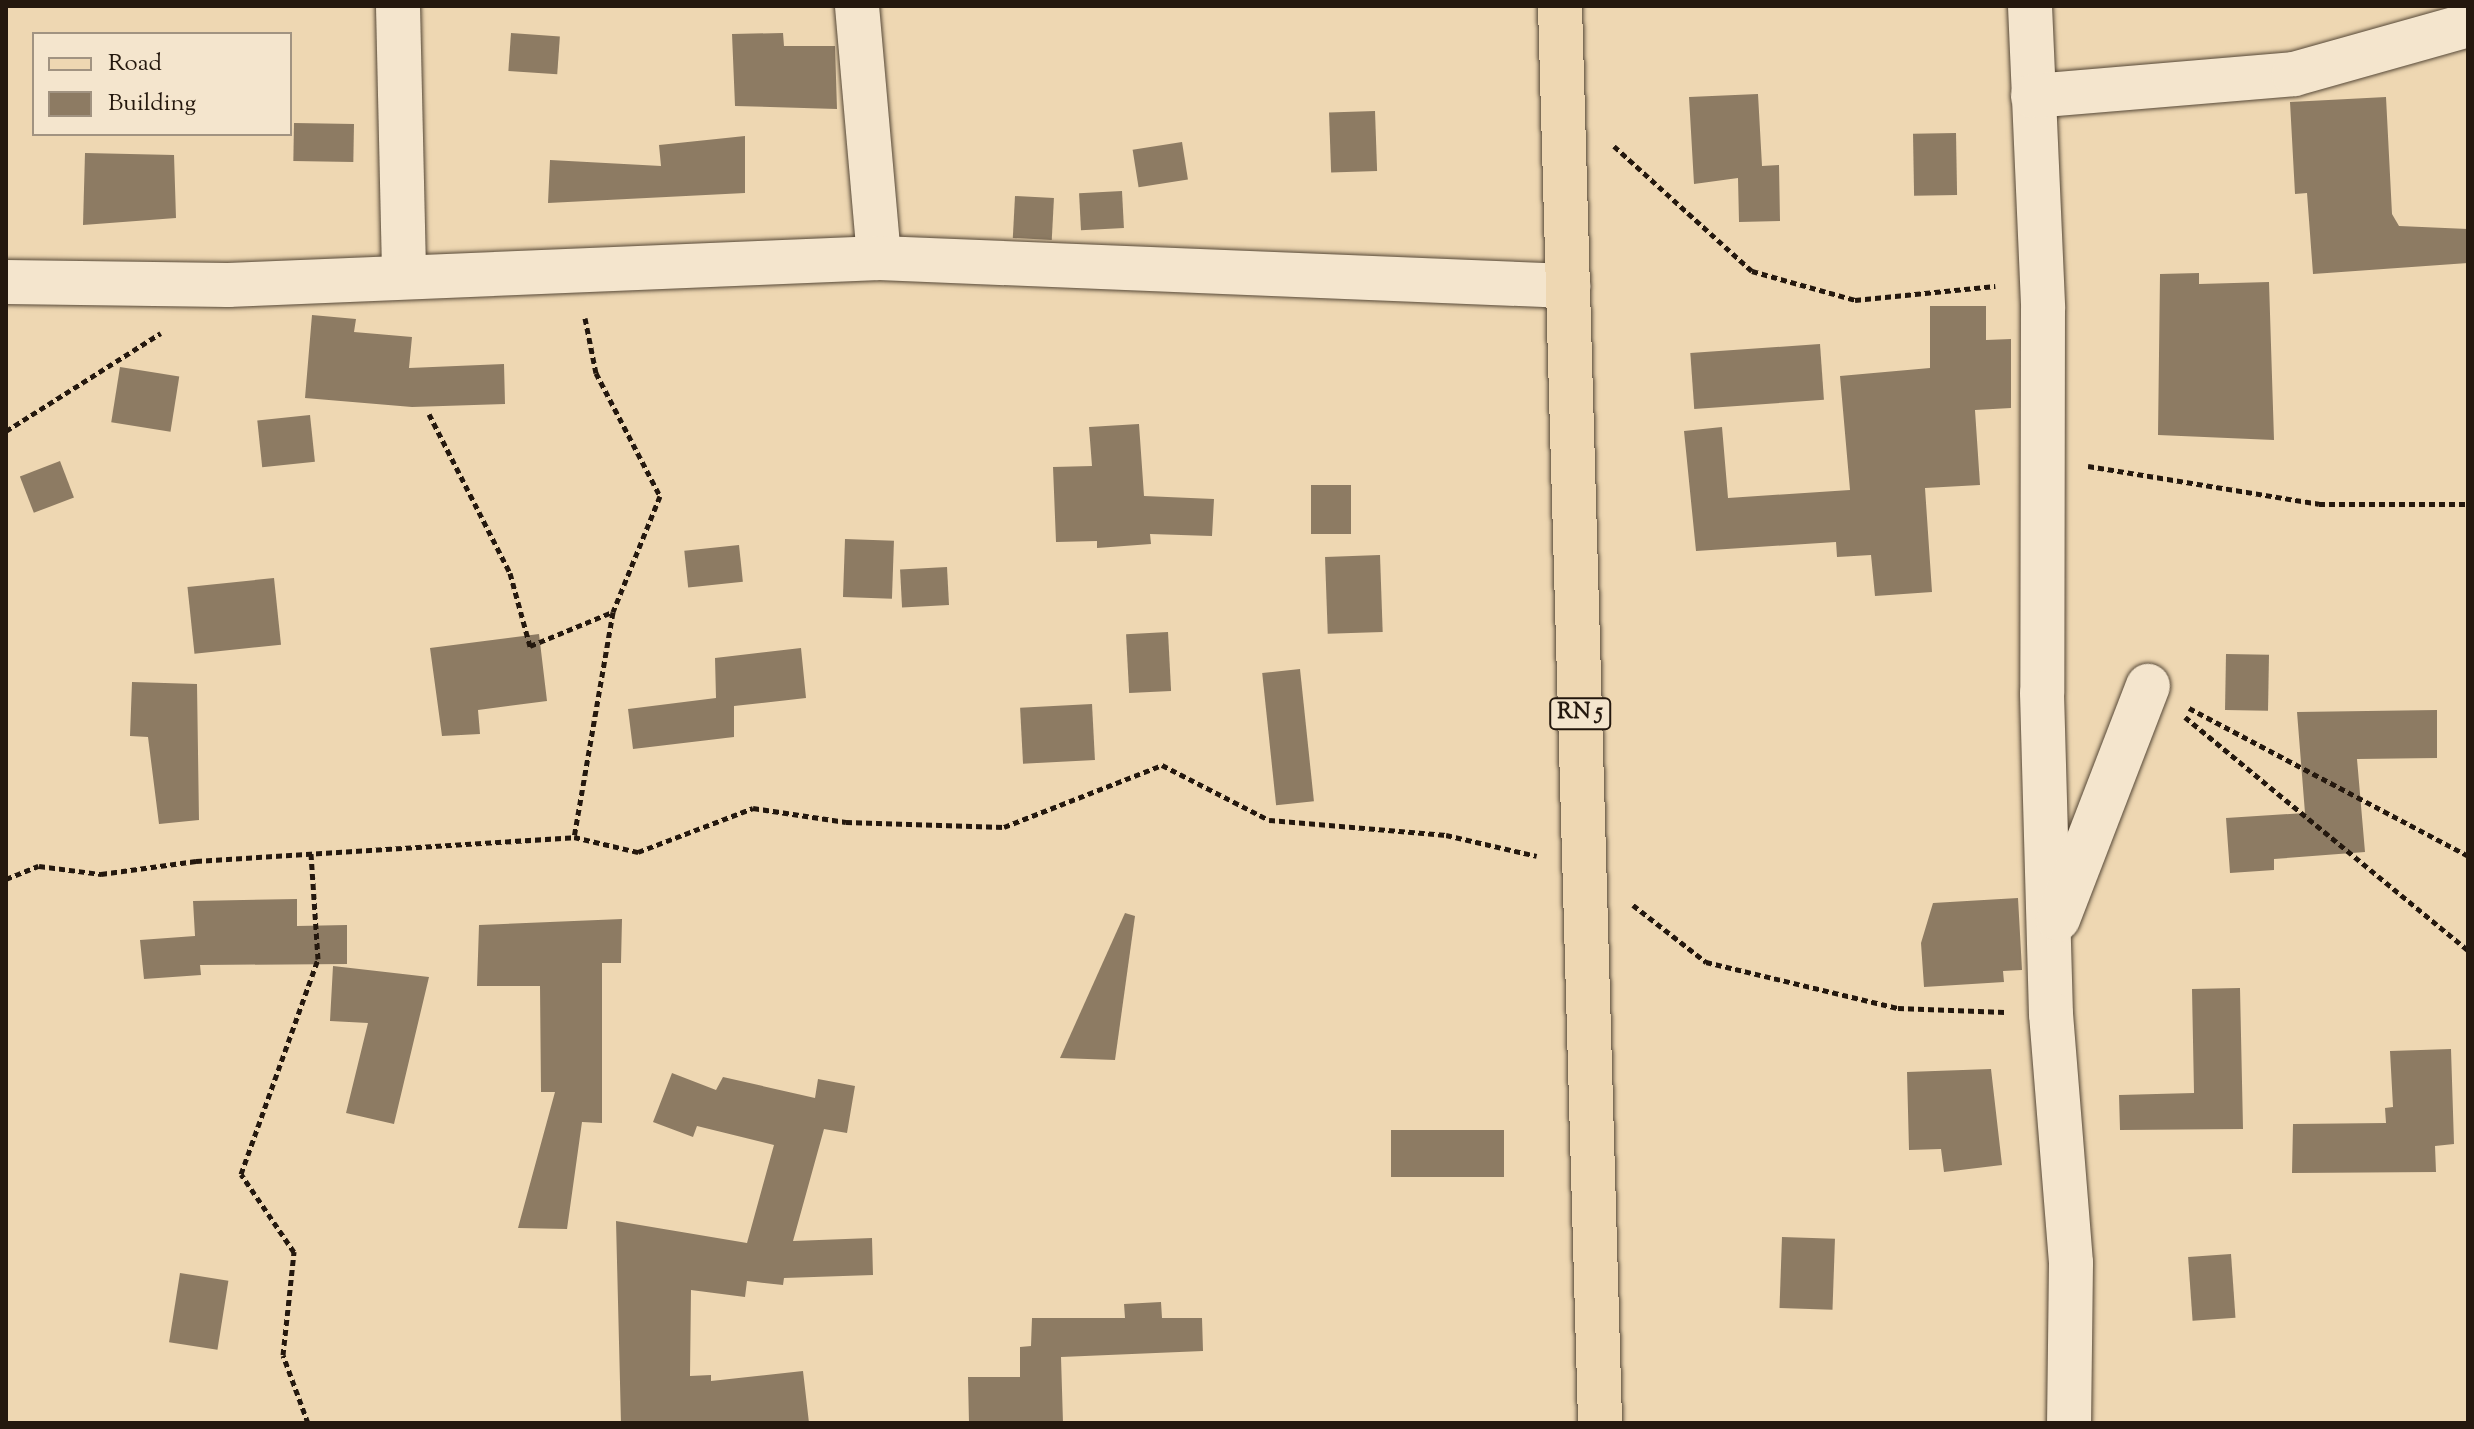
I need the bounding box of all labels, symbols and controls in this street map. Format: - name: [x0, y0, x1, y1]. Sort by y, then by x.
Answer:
- legend: [32, 32, 292, 136]
- text: Road: [108, 47, 162, 81]
- text: Building: [108, 87, 196, 121]
- road number: RN 5: [1548, 696, 1612, 732]

